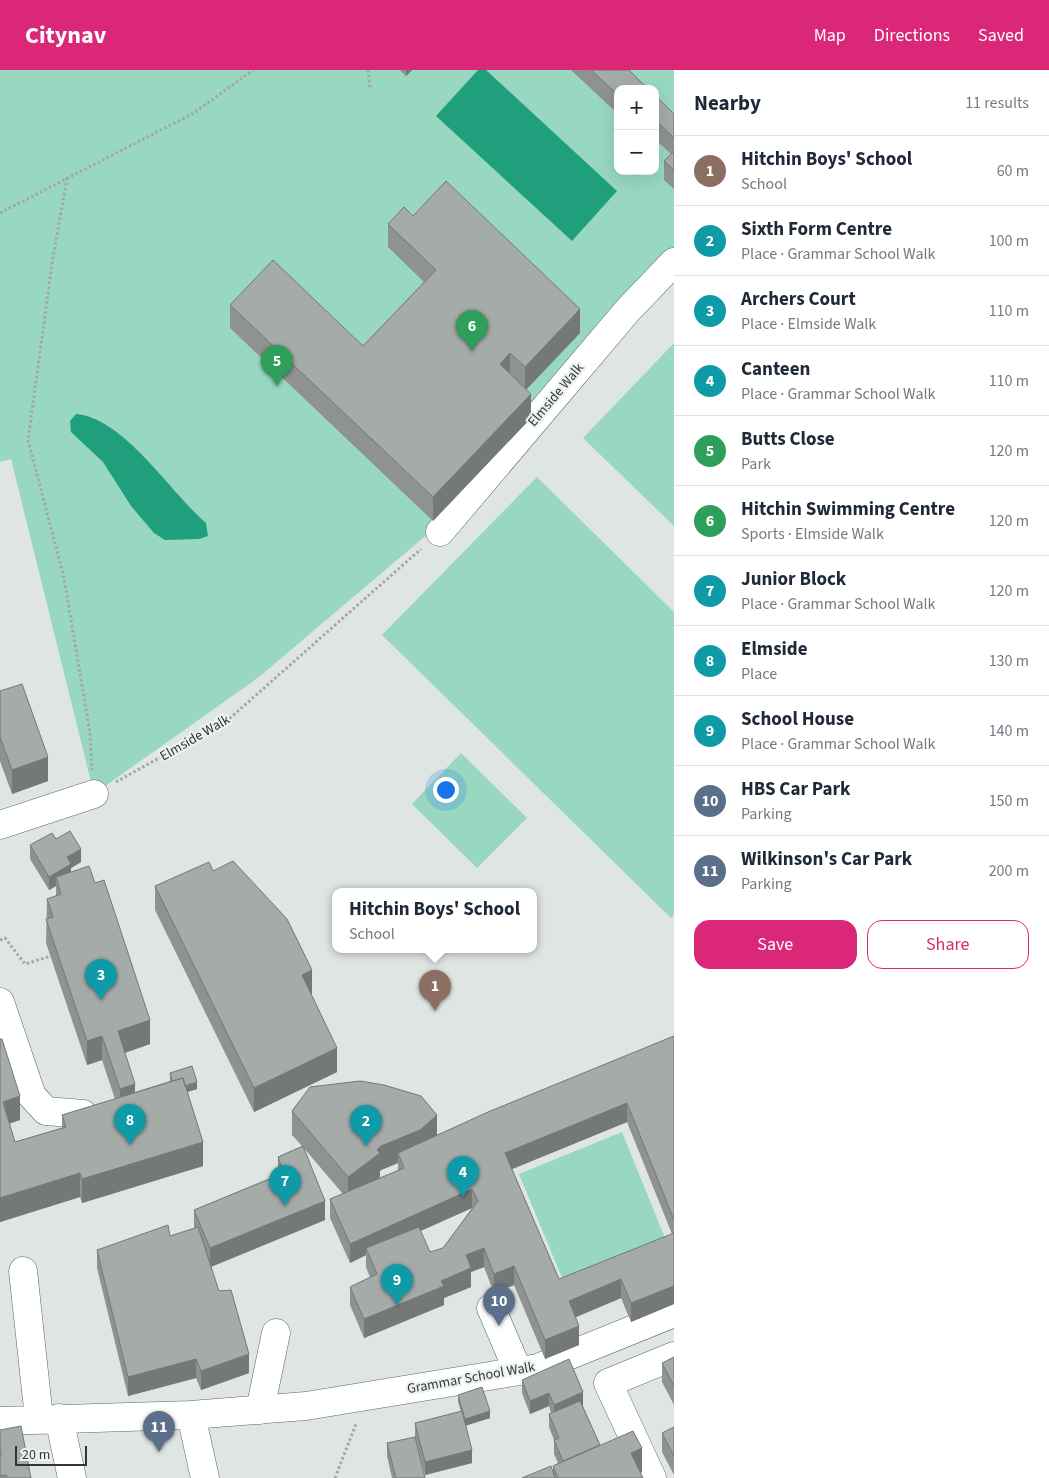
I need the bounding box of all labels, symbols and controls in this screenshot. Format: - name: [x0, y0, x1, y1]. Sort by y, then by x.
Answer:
- text: Citynav: [25, 18, 106, 53]
- text: Map: [814, 23, 846, 48]
- text: Directions: [874, 23, 950, 48]
- text: Saved: [978, 23, 1024, 48]
- map controls: [614, 85, 659, 175]
- button: +: [614, 85, 659, 130]
- text: Nearby: [694, 88, 761, 118]
- text: 11 results: [965, 92, 1029, 114]
- button: −: [614, 130, 659, 175]
- text: Hitchin Boys' School: [741, 146, 912, 173]
- text: 1: [706, 160, 714, 182]
- text: 60 m: [997, 160, 1029, 182]
- text: School: [741, 173, 787, 195]
- text: Sixth Form Centre: [741, 216, 892, 243]
- text: 2: [706, 230, 714, 252]
- text: 100 m: [989, 230, 1029, 252]
- text: Place · Grammar School Walk: [741, 243, 935, 265]
- text: Archers Court: [741, 286, 856, 313]
- text: 3: [706, 300, 714, 322]
- text: 110 m: [989, 300, 1029, 322]
- pin: 6: [456, 310, 488, 351]
- text: Place · Elmside Walk: [741, 313, 876, 335]
- pin: 5: [261, 345, 293, 386]
- text: Canteen: [741, 356, 810, 383]
- street label: Elmside Walk: [523, 359, 589, 431]
- text: 4: [706, 370, 714, 392]
- text: 110 m: [989, 370, 1029, 392]
- text: Place · Grammar School Walk: [741, 383, 935, 405]
- text: Butts Close: [741, 426, 835, 453]
- text: 5: [706, 440, 714, 462]
- text: 120 m: [989, 440, 1029, 462]
- text: Park: [741, 453, 771, 475]
- text: Hitchin Swimming Centre: [741, 496, 955, 523]
- text: 6: [706, 510, 714, 532]
- text: 120 m: [989, 510, 1029, 532]
- text: Sports · Elmside Walk: [741, 523, 884, 545]
- text: Junior Block: [741, 566, 846, 593]
- text: 7: [706, 580, 714, 602]
- text: 120 m: [989, 580, 1029, 602]
- text: Place · Grammar School Walk: [741, 593, 935, 615]
- text: Elmside: [741, 636, 808, 663]
- text: 8: [706, 650, 714, 672]
- text: 130 m: [989, 650, 1029, 672]
- text: Place: [741, 663, 777, 685]
- text: School House: [741, 706, 854, 733]
- street label: Elmside Walk: [156, 710, 234, 766]
- text: 9: [706, 720, 714, 742]
- text: 140 m: [989, 720, 1029, 742]
- text: Place · Grammar School Walk: [741, 733, 935, 755]
- text: HBS Car Park: [741, 776, 850, 803]
- your location: [433, 777, 459, 803]
- text: 10: [702, 790, 718, 812]
- text: 150 m: [989, 790, 1029, 812]
- text: Parking: [741, 803, 792, 825]
- text: Wilkinson's Car Park: [741, 846, 912, 873]
- text: 11: [702, 860, 718, 882]
- text: 200 m: [989, 860, 1029, 882]
- text: Parking: [741, 873, 792, 895]
- popup: [332, 888, 537, 953]
- text: Hitchin Boys' School: [349, 896, 520, 923]
- button: Save: [694, 920, 857, 969]
- button: Share: [867, 920, 1029, 969]
- text: School: [349, 923, 395, 945]
- pin: 3: [85, 959, 117, 1000]
- pin: 1: [419, 970, 451, 1011]
- pin: 8: [114, 1104, 146, 1145]
- pin: 2: [350, 1105, 382, 1146]
- pin: 4: [447, 1156, 479, 1197]
- pin: 7: [269, 1165, 301, 1206]
- pin: 9: [381, 1264, 413, 1305]
- pin: 10: [483, 1285, 515, 1326]
- street label: Grammar School Walk: [405, 1357, 537, 1399]
- pin: 11: [143, 1411, 175, 1452]
- scale bar: [15, 1443, 88, 1466]
- text: 20 m: [22, 1445, 50, 1465]

